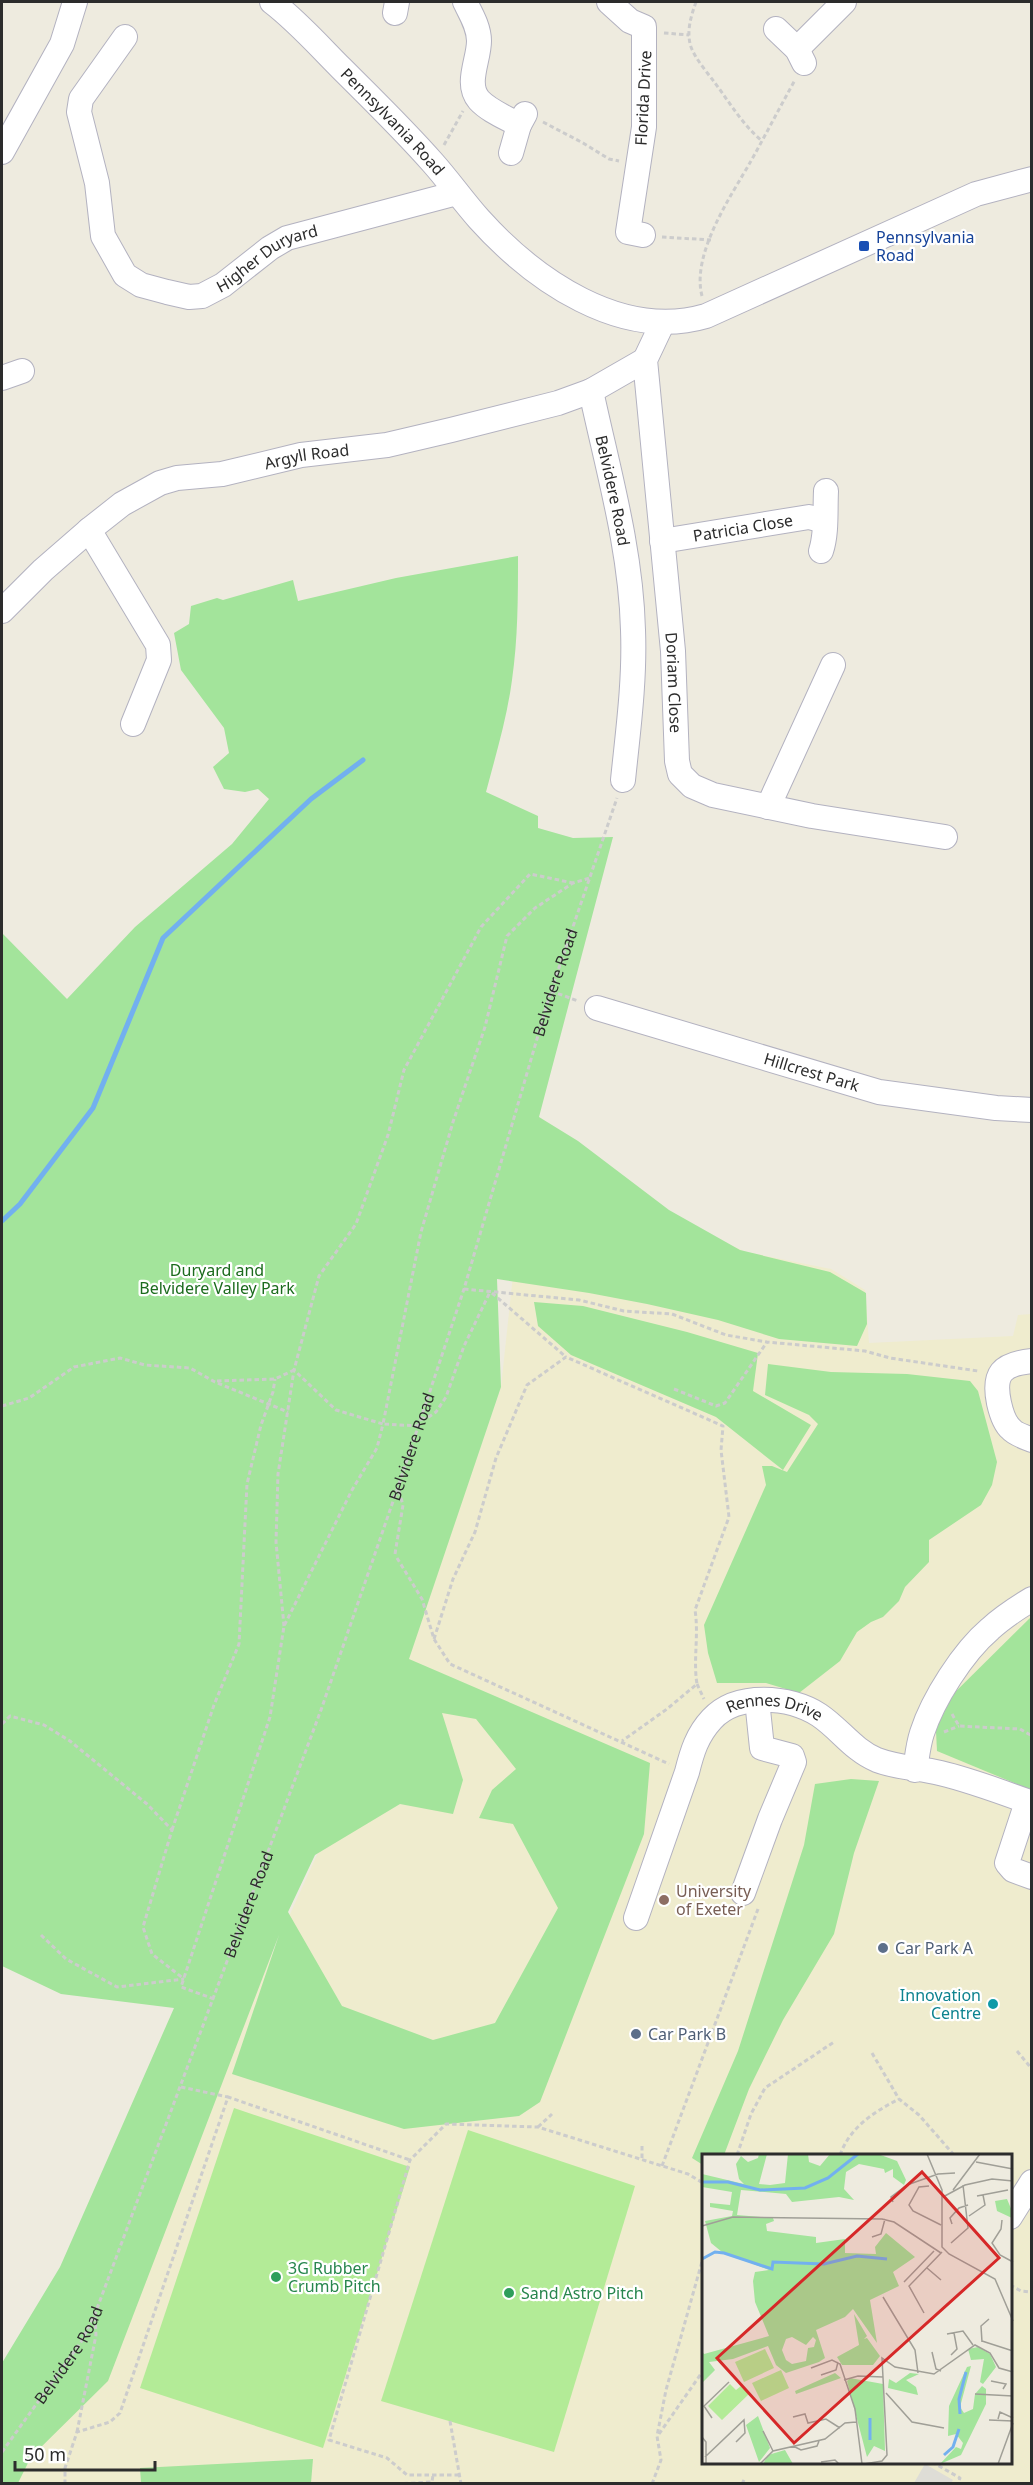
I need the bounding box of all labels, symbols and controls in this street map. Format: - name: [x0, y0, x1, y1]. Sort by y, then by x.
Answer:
- street label: Florida Drive: [630, 50, 656, 146]
- street label: Pennsylvania Road: [336, 63, 450, 180]
- street label: Higher Duryard: [212, 219, 320, 298]
- place label: Pennsylvania Road: [876, 226, 975, 266]
- marker: Pennsylvania Road: [857, 239, 871, 253]
- street label: Belvidere Road: [590, 433, 635, 548]
- street label: Argyll Road: [262, 438, 350, 474]
- street label: Patricia Close: [691, 509, 794, 547]
- street label: Doriam Close: [660, 631, 687, 733]
- street label: Belvidere Road: [527, 925, 583, 1039]
- street label: Hillcrest Park: [761, 1047, 863, 1097]
- park label: Duryard and Belvidere Valley Park: [139, 1259, 295, 1299]
- street label: Belvidere Road: [383, 1390, 440, 1504]
- street label: Rennes Drive: [722, 1689, 827, 1726]
- street label: Belvidere Road: [218, 1848, 278, 1961]
- place label: University of Exeter: [676, 1880, 752, 1920]
- marker: University of Exeter: [657, 1893, 671, 1907]
- place label: Car Park A: [895, 1937, 974, 1959]
- marker: Car Park A: [876, 1941, 890, 1955]
- place label: Innovation Centre: [900, 1984, 981, 2024]
- marker: Innovation Centre: [986, 1997, 1000, 2011]
- place label: Car Park B: [648, 2023, 726, 2045]
- marker: Car Park B: [629, 2027, 643, 2041]
- inset map: [702, 2154, 1012, 2464]
- place label: 3G Rubber Crumb Pitch: [288, 2257, 381, 2297]
- marker: 3G Rubber Crumb Pitch: [269, 2270, 283, 2284]
- place label: Sand Astro Pitch: [521, 2282, 644, 2304]
- marker: Sand Astro Pitch: [502, 2286, 516, 2300]
- street label: Belvidere Road: [29, 2303, 108, 2408]
- scale bar: [15, 2434, 154, 2472]
- text: 50 m: [24, 2442, 66, 2466]

